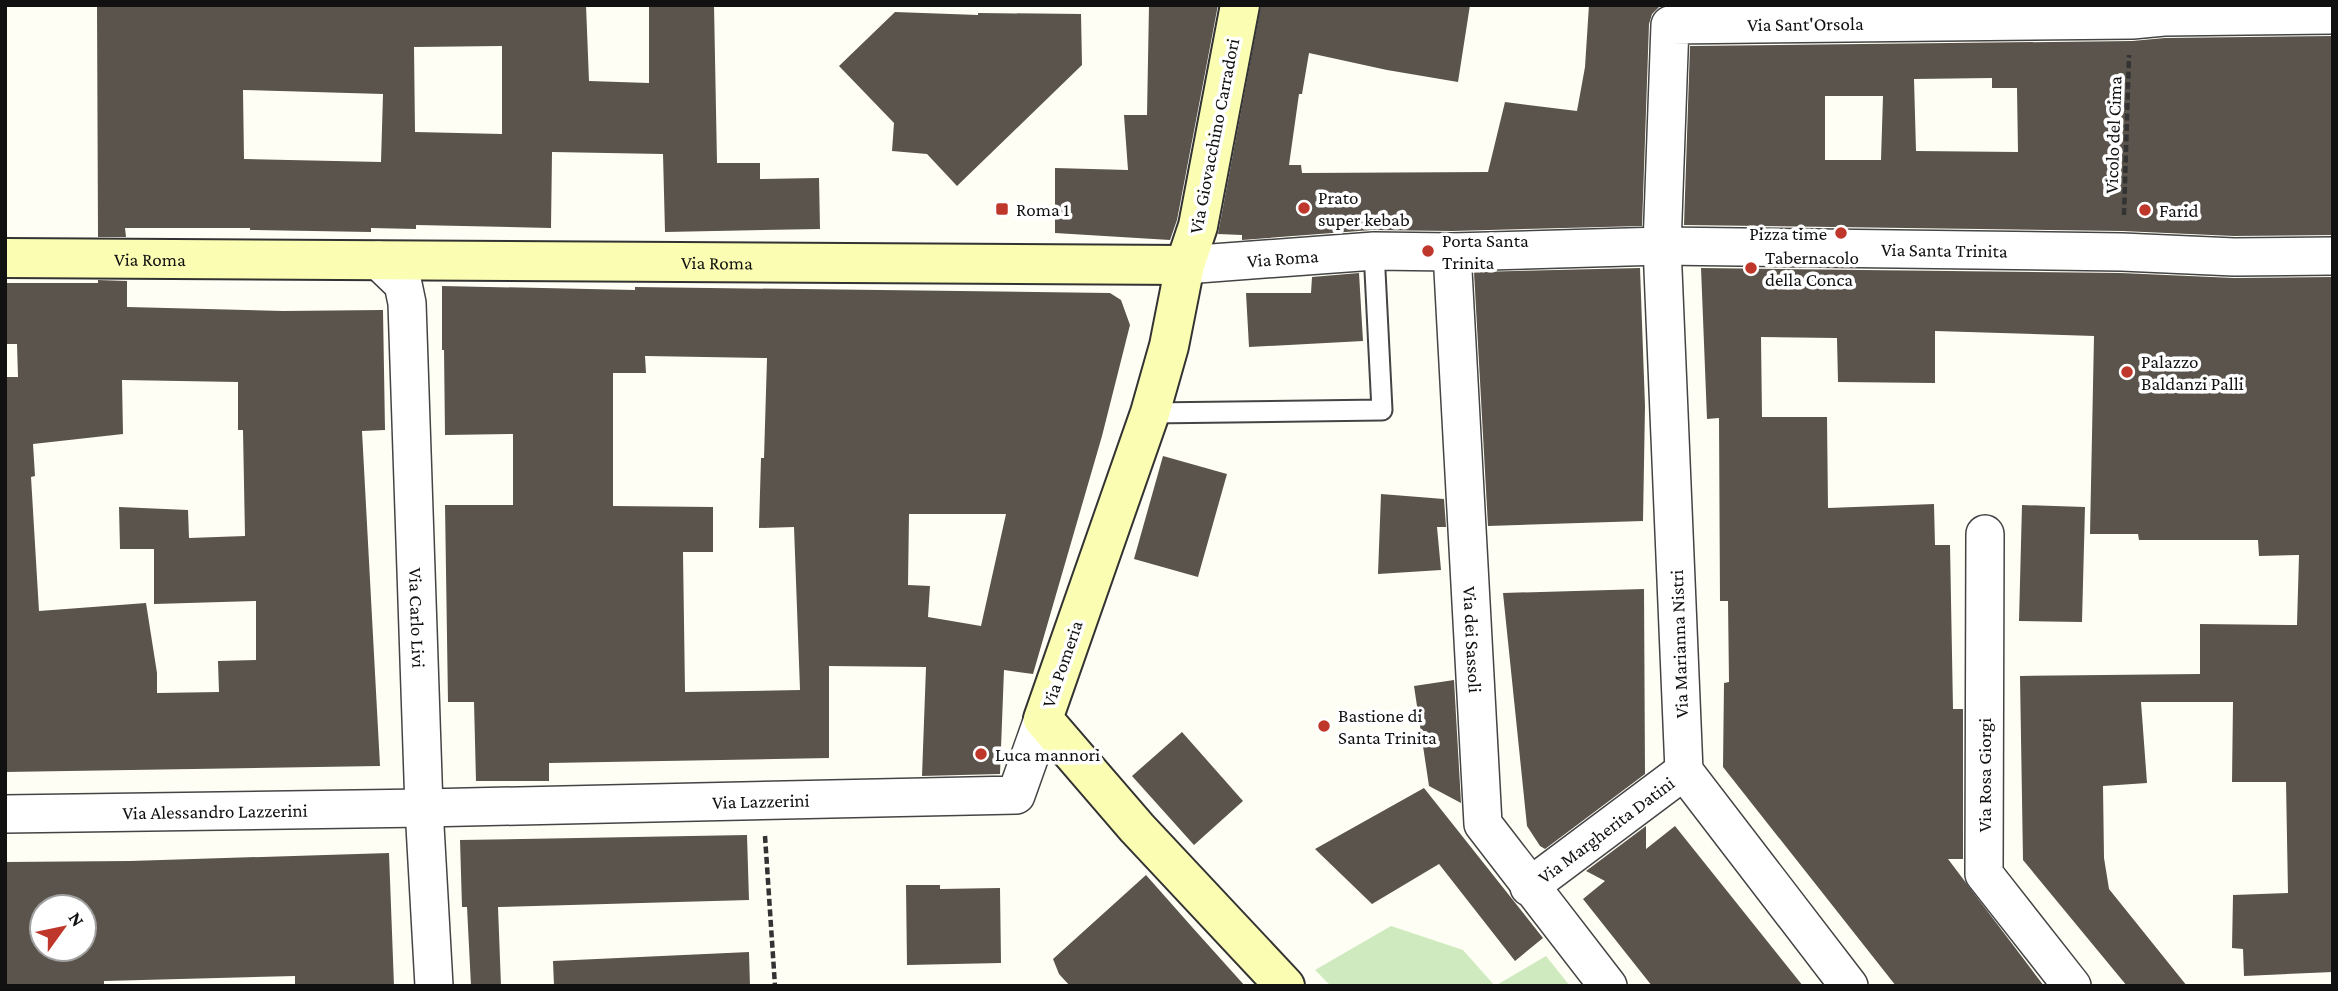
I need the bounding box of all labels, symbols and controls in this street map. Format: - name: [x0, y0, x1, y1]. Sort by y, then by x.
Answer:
- street label: Via Sant'Orsola: [1747, 12, 1864, 35]
- street label: Via Giovacchino Carradori: [1185, 36, 1243, 235]
- street label: Vicolo del Cima: [2100, 76, 2126, 194]
- place label: Prato super kebab: [1318, 187, 1410, 230]
- place label: Roma 1: [1016, 199, 1070, 220]
- marker: Prato super kebab: [1296, 200, 1312, 216]
- place label: Farid: [2159, 200, 2198, 221]
- marker: Roma 1: [994, 201, 1010, 217]
- marker: Farid: [2137, 202, 2153, 218]
- place label: Pizza time: [1749, 223, 1827, 244]
- marker: Pizza time: [1833, 225, 1849, 241]
- place label: Porta Santa Trinita: [1442, 230, 1529, 273]
- street label: Via Santa Trinita: [1881, 238, 2008, 261]
- marker: Porta Santa Trinita: [1420, 243, 1436, 259]
- street label: Via Roma: [1246, 245, 1319, 271]
- place label: Tabernacolo della Conca: [1765, 247, 1859, 290]
- street label: Via Roma: [114, 248, 186, 270]
- street label: Via Roma: [681, 252, 753, 273]
- marker: Tabernacolo della Conca: [1743, 260, 1759, 276]
- place label: Palazzo Baldanzi Palli: [2141, 351, 2244, 394]
- marker: Palazzo Baldanzi Palli: [2119, 364, 2135, 380]
- street label: Via Carlo Livi: [405, 567, 430, 668]
- street label: Via Marianna Nistri: [1666, 569, 1692, 719]
- street label: Via dei Sassoli: [1460, 586, 1486, 693]
- street label: Via Pomeria: [1037, 618, 1087, 710]
- place label: Bastione di Santa Trinita: [1338, 705, 1437, 748]
- marker: Bastione di Santa Trinita: [1316, 718, 1332, 734]
- street label: Via Rosa Giorgi: [1974, 718, 1995, 832]
- place label: Luca mannori: [995, 744, 1100, 765]
- marker: Luca mannori: [973, 746, 989, 762]
- street label: Via Margherita Datini: [1534, 772, 1678, 887]
- street label: Via Lazzerini: [712, 789, 810, 812]
- street label: Via Alessandro Lazzerini: [122, 799, 308, 823]
- north arrow: [28, 893, 98, 963]
- text: N: [65, 908, 89, 930]

